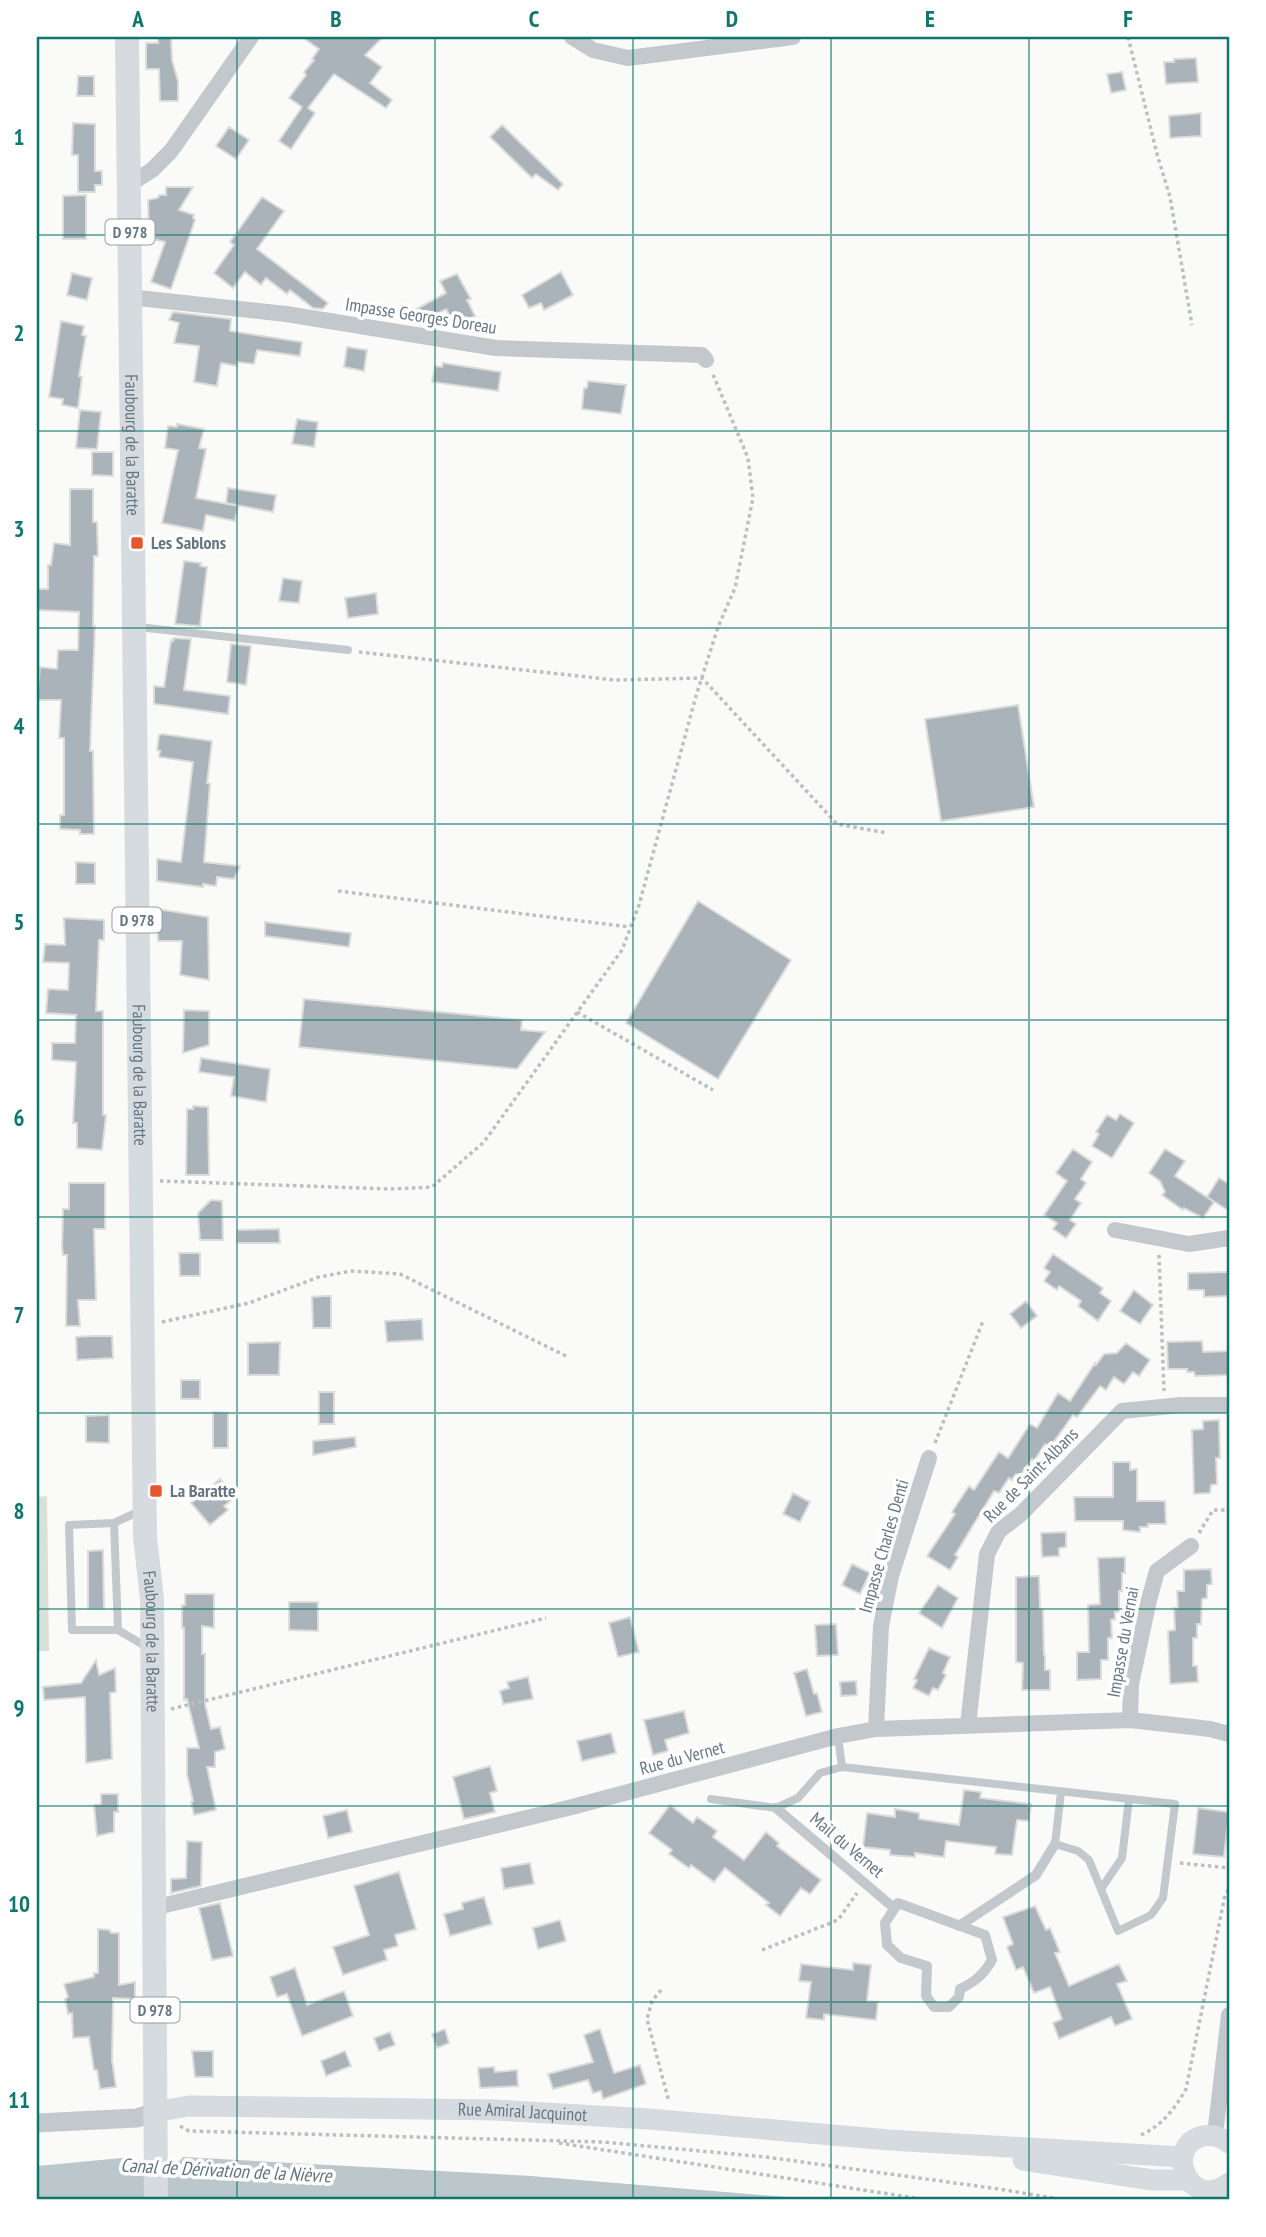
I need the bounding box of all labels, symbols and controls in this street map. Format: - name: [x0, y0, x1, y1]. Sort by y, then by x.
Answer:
- text: A: [131, 4, 144, 33]
- text: B: [330, 4, 342, 33]
- text: C: [529, 4, 540, 33]
- text: D: [726, 4, 738, 33]
- text: E: [925, 4, 935, 33]
- text: F: [1123, 4, 1133, 33]
- text: 1: [14, 122, 25, 151]
- road number: D 978: [106, 220, 154, 244]
- street label: Impasse Georges Doreau: [344, 292, 498, 339]
- text: 2: [14, 318, 25, 347]
- street label: Faubourg de la Baratte: [120, 374, 145, 516]
- text: 3: [14, 514, 25, 543]
- place label: Les Sablons: [151, 531, 226, 554]
- marker: Les Sablons: [129, 535, 145, 551]
- text: 4: [14, 711, 25, 740]
- text: 5: [14, 907, 25, 936]
- road number: D 978: [113, 908, 162, 932]
- street label: Faubourg de la Baratte: [128, 1004, 152, 1146]
- text: 6: [14, 1103, 25, 1132]
- text: 7: [14, 1300, 25, 1329]
- street label: Rue de Saint-Albans: [978, 1422, 1083, 1527]
- street label: Impasse Charles Denti: [853, 1476, 914, 1615]
- place label: La Baratte: [170, 1479, 236, 1502]
- marker: La Baratte: [148, 1483, 164, 1499]
- text: 8: [14, 1496, 25, 1525]
- street label: Faubourg de la Baratte: [138, 1569, 165, 1712]
- street label: Impasse du Vernai: [1101, 1585, 1144, 1699]
- text: 9: [14, 1693, 25, 1722]
- street label: Rue du Vernet: [637, 1735, 727, 1780]
- street label: Mail du Vernet: [806, 1807, 889, 1882]
- text: 10: [8, 1889, 30, 1918]
- road number: D 978: [130, 1998, 180, 2022]
- text: 11: [8, 2085, 30, 2114]
- street label: Rue Amiral Jacquinot: [458, 2098, 588, 2126]
- water label: Canal de Dérivation de la Nièvre: [120, 2152, 333, 2188]

